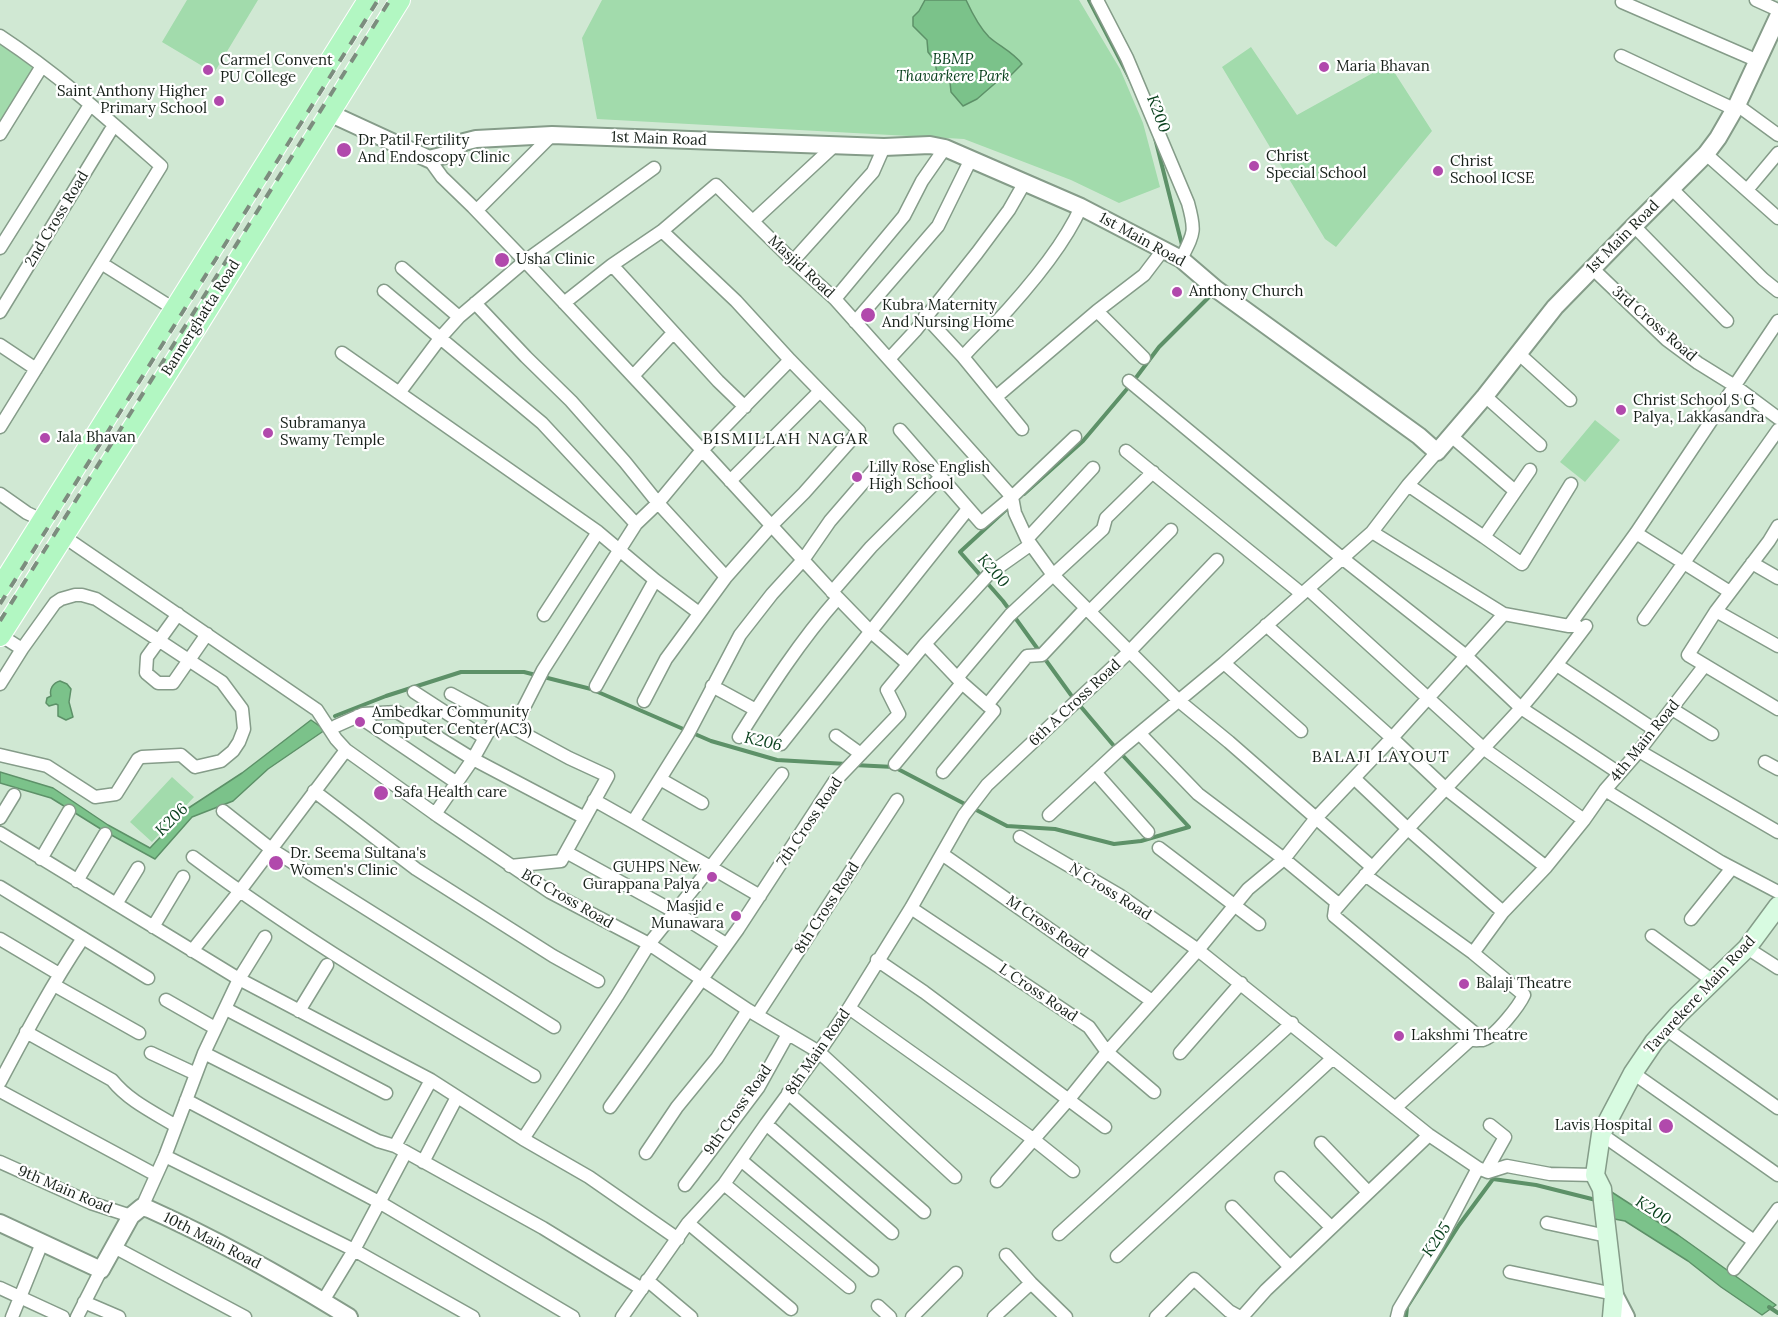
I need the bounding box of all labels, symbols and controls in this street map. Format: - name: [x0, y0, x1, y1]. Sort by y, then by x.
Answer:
- park label: BBMP Thavarkere Park: [896, 51, 1010, 86]
- place label: Carmel Convent PU College: [220, 52, 333, 87]
- place label: Maria Bhavan: [1336, 58, 1430, 76]
- marker: Maria Bhavan: [1317, 60, 1331, 74]
- marker: Carmel Convent PU College: [201, 63, 215, 77]
- place label: Saint Anthony Higher Primary School: [57, 83, 207, 118]
- water label: K200: [1142, 93, 1174, 135]
- marker: Saint Anthony Higher Primary School: [212, 94, 226, 108]
- street label: 1st Main Road: [611, 128, 707, 150]
- place label: Dr Patil Fertility And Endoscopy Clinic: [358, 132, 510, 167]
- marker: Dr Patil Fertility And Endoscopy Clinic: [335, 141, 353, 159]
- place label: Christ Special School: [1266, 148, 1366, 183]
- place label: Christ School ICSE: [1450, 153, 1534, 188]
- marker: Christ Special School: [1247, 159, 1261, 173]
- marker: Christ School ICSE: [1431, 164, 1445, 178]
- street label: 2nd Cross Road: [21, 168, 93, 270]
- street label: 1st Main Road: [1583, 197, 1663, 277]
- street label: 1st Main Road: [1096, 209, 1188, 271]
- street label: Masjid Road: [764, 232, 838, 302]
- marker: Usha Clinic: [493, 251, 511, 269]
- place label: Usha Clinic: [516, 251, 595, 269]
- street label: Bannerghatta Road: [158, 257, 244, 379]
- street label: 3rd Cross Road: [1608, 282, 1700, 366]
- place label: Anthony Church: [1189, 283, 1304, 301]
- marker: Anthony Church: [1170, 285, 1184, 299]
- place label: Kubra Maternity And Nursing Home: [882, 297, 1014, 332]
- marker: Kubra Maternity And Nursing Home: [859, 306, 877, 324]
- place label: Christ School S G Palya, Lakkasandra: [1633, 392, 1765, 427]
- marker: Christ School S G Palya, Lakkasandra: [1614, 403, 1628, 417]
- place label: Subramanya Swamy Temple: [280, 415, 385, 450]
- marker: Subramanya Swamy Temple: [261, 426, 275, 440]
- place label: Jala Bhavan: [57, 429, 136, 447]
- district label: BISMILLAH NAGAR: [703, 429, 869, 449]
- marker: Jala Bhavan: [38, 431, 52, 445]
- place label: Lilly Rose English High School: [869, 459, 990, 494]
- marker: Lilly Rose English High School: [850, 470, 864, 484]
- water label: K200: [973, 550, 1013, 592]
- street label: 6th A Cross Road: [1025, 656, 1125, 750]
- street label: 4th Main Road: [1606, 696, 1684, 786]
- place label: Ambedkar Community Computer Center(AC3): [372, 704, 532, 739]
- marker: Ambedkar Community Computer Center(AC3): [353, 715, 367, 729]
- water label: K206: [742, 728, 784, 756]
- district label: BALAJI LAYOUT: [1312, 747, 1450, 767]
- street label: 7th Cross Road: [773, 774, 847, 870]
- marker: Safa Health care: [372, 784, 390, 802]
- place label: Safa Health care: [394, 784, 507, 802]
- water label: K206: [152, 800, 192, 840]
- place label: Dr. Seema Sultana's Women's Clinic: [290, 845, 426, 880]
- marker: Dr. Seema Sultana's Women's Clinic: [267, 854, 285, 872]
- place label: GUHPS New Gurappana Palya: [583, 859, 700, 894]
- street label: 8th Cross Road: [791, 859, 863, 957]
- street label: N Cross Road: [1066, 860, 1154, 924]
- street label: BG Cross Road: [518, 865, 616, 933]
- marker: GUHPS New Gurappana Palya: [705, 870, 719, 884]
- street label: M Cross Road: [1003, 892, 1091, 962]
- place label: Masjid e Munawara: [651, 898, 724, 933]
- marker: Masjid e Munawara: [729, 909, 743, 923]
- street label: Tavarekere Main Road: [1641, 932, 1759, 1058]
- street label: L Cross Road: [995, 960, 1081, 1026]
- place label: Balaji Theatre: [1476, 975, 1572, 993]
- marker: Balaji Theatre: [1457, 977, 1471, 991]
- street label: 8th Main Road: [782, 1006, 854, 1098]
- place label: Lakshmi Theatre: [1411, 1027, 1528, 1045]
- marker: Lakshmi Theatre: [1392, 1029, 1406, 1043]
- street label: 9th Cross Road: [700, 1062, 776, 1158]
- place label: Lavis Hospital: [1555, 1117, 1652, 1135]
- marker: Lavis Hospital: [1657, 1117, 1675, 1135]
- street label: 9th Main Road: [15, 1162, 115, 1218]
- water label: K200: [1632, 1192, 1674, 1230]
- street label: 10th Main Road: [160, 1209, 264, 1273]
- water label: K205: [1419, 1219, 1455, 1261]

